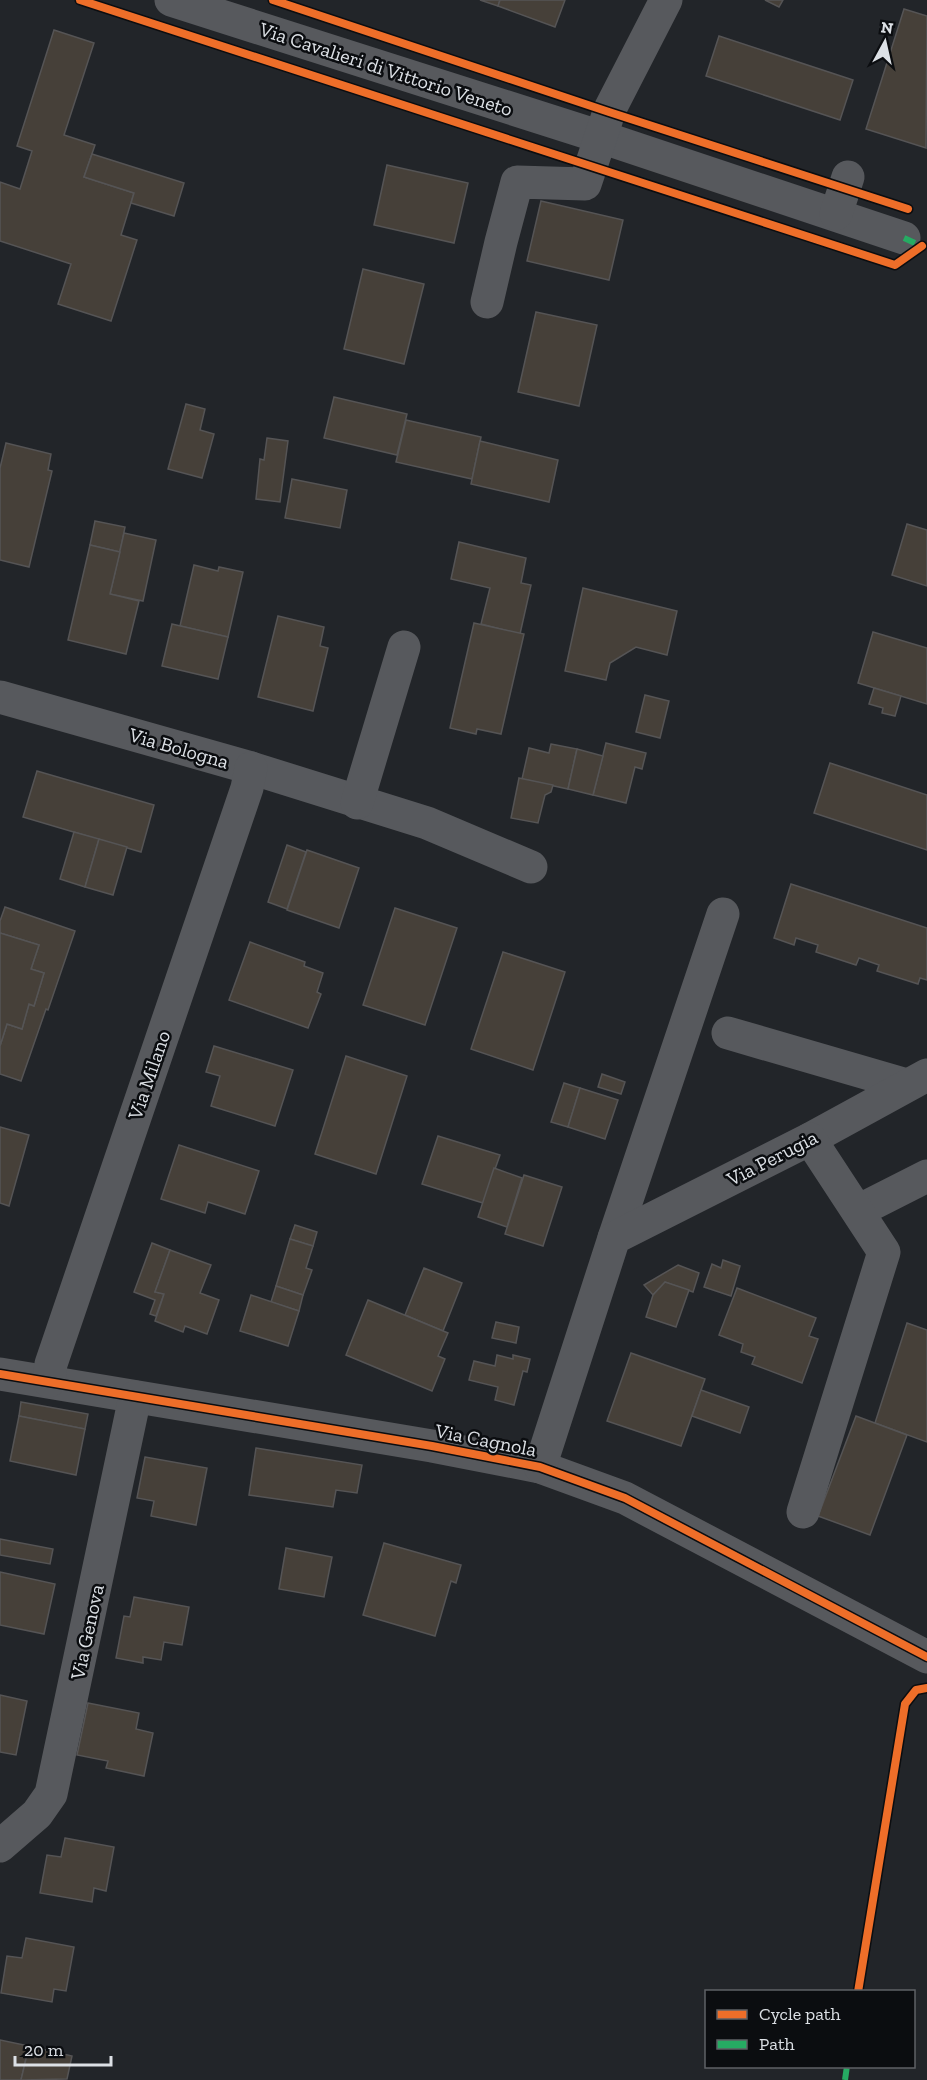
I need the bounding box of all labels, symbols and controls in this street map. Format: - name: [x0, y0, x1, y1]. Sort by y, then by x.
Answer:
- north arrow: [855, 12, 915, 72]
- street label: Via Cavalieri di Vittorio Veneto: [256, 16, 516, 121]
- text: N: [880, 17, 894, 38]
- street label: Via Bologna: [126, 722, 232, 774]
- street label: Via Milano: [122, 1027, 175, 1123]
- street label: Via Perugia: [722, 1125, 822, 1192]
- street label: Via Cagnola: [432, 1418, 539, 1462]
- street label: Via Genova: [65, 1582, 109, 1683]
- legend: [705, 1990, 915, 2068]
- text: Cycle path: [759, 2003, 841, 2025]
- scale bar: [15, 2029, 111, 2067]
- text: Path: [759, 2033, 795, 2055]
- text: 20 m: [24, 2039, 64, 2061]

